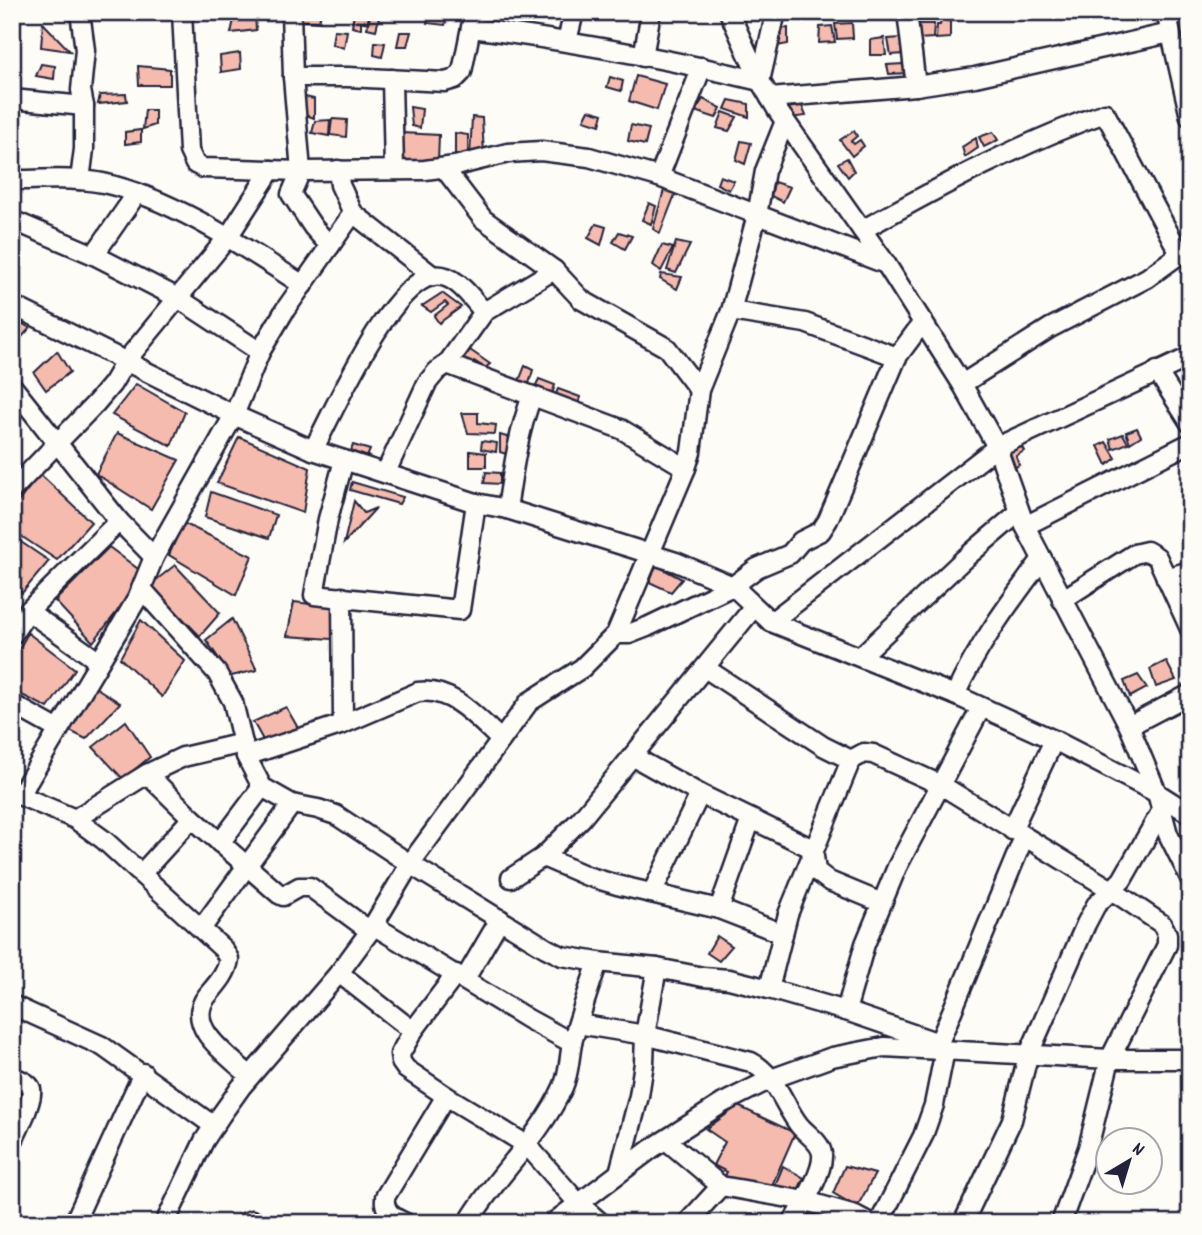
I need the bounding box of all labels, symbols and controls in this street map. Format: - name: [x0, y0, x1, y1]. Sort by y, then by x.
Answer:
- north arrow: [1094, 1126, 1164, 1196]
- text: N: [1125, 1137, 1149, 1164]

